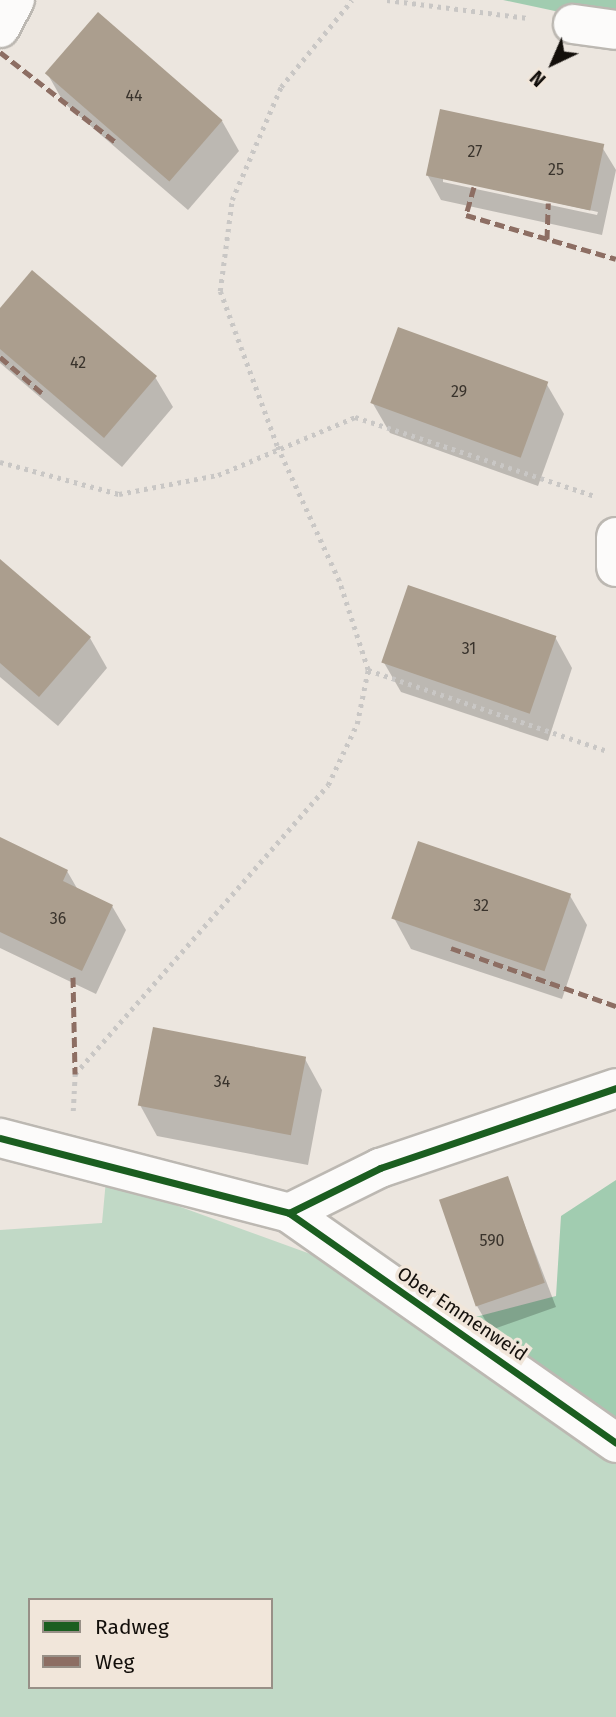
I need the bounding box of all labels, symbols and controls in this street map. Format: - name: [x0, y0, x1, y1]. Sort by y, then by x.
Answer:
- north arrow: [518, 28, 588, 98]
- text: N: [526, 66, 551, 91]
- house number: 44: [125, 86, 143, 106]
- house number: 27: [468, 142, 482, 162]
- house number: 25: [548, 160, 564, 180]
- house number: 42: [70, 353, 86, 373]
- house number: 29: [451, 382, 467, 402]
- house number: 31: [462, 639, 476, 659]
- house number: 32: [473, 896, 489, 916]
- house number: 36: [50, 909, 66, 929]
- house number: 34: [214, 1072, 230, 1092]
- house number: 590: [479, 1231, 505, 1251]
- street label: Ober Emmenweid: [393, 1262, 531, 1366]
- legend: [28, 1598, 273, 1689]
- text: Radweg: [95, 1614, 169, 1640]
- text: Weg: [95, 1649, 135, 1675]

